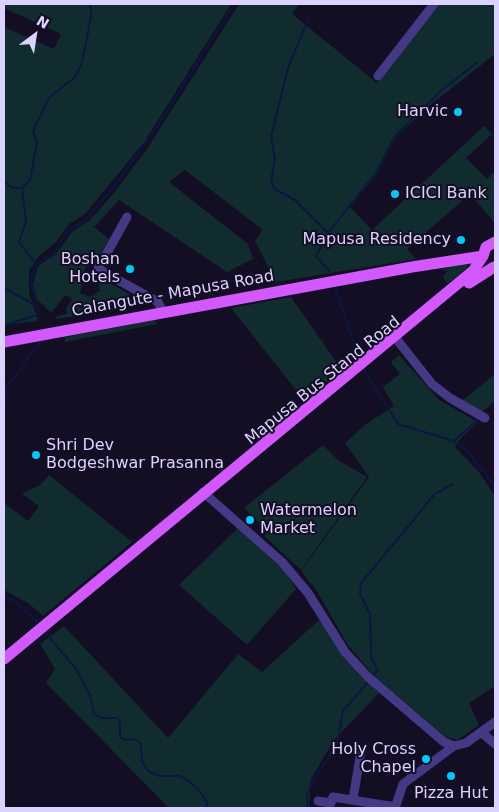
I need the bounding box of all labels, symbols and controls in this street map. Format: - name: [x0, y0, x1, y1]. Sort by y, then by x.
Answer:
- north arrow: [10, 10, 60, 60]
- text: N: [34, 12, 52, 32]
- place label: Harvic: [397, 102, 448, 122]
- marker: Harvic: [452, 106, 464, 118]
- place label: ICICI Bank: [405, 184, 487, 204]
- marker: ICICI Bank: [389, 188, 401, 200]
- place label: Mapusa Residency: [302, 230, 451, 250]
- marker: Mapusa Residency: [455, 234, 467, 246]
- place label: Boshan Hotels: [61, 250, 120, 288]
- marker: Boshan Hotels: [124, 263, 136, 275]
- street label: Calangute - Mapusa Road: [70, 267, 276, 321]
- street label: Mapusa Bus Stand Road: [242, 313, 404, 449]
- place label: Shri Dev Bodgeshwar Prasanna: [46, 436, 224, 474]
- marker: Shri Dev Bodgeshwar Prasanna: [30, 449, 42, 461]
- place label: Watermelon Market: [260, 501, 357, 539]
- marker: Watermelon Market: [244, 514, 256, 526]
- place label: Holy Cross Chapel: [331, 740, 416, 778]
- marker: Holy Cross Chapel: [420, 753, 432, 765]
- marker: Pizza Hut: [445, 770, 457, 782]
- place label: Pizza Hut: [414, 784, 488, 804]

